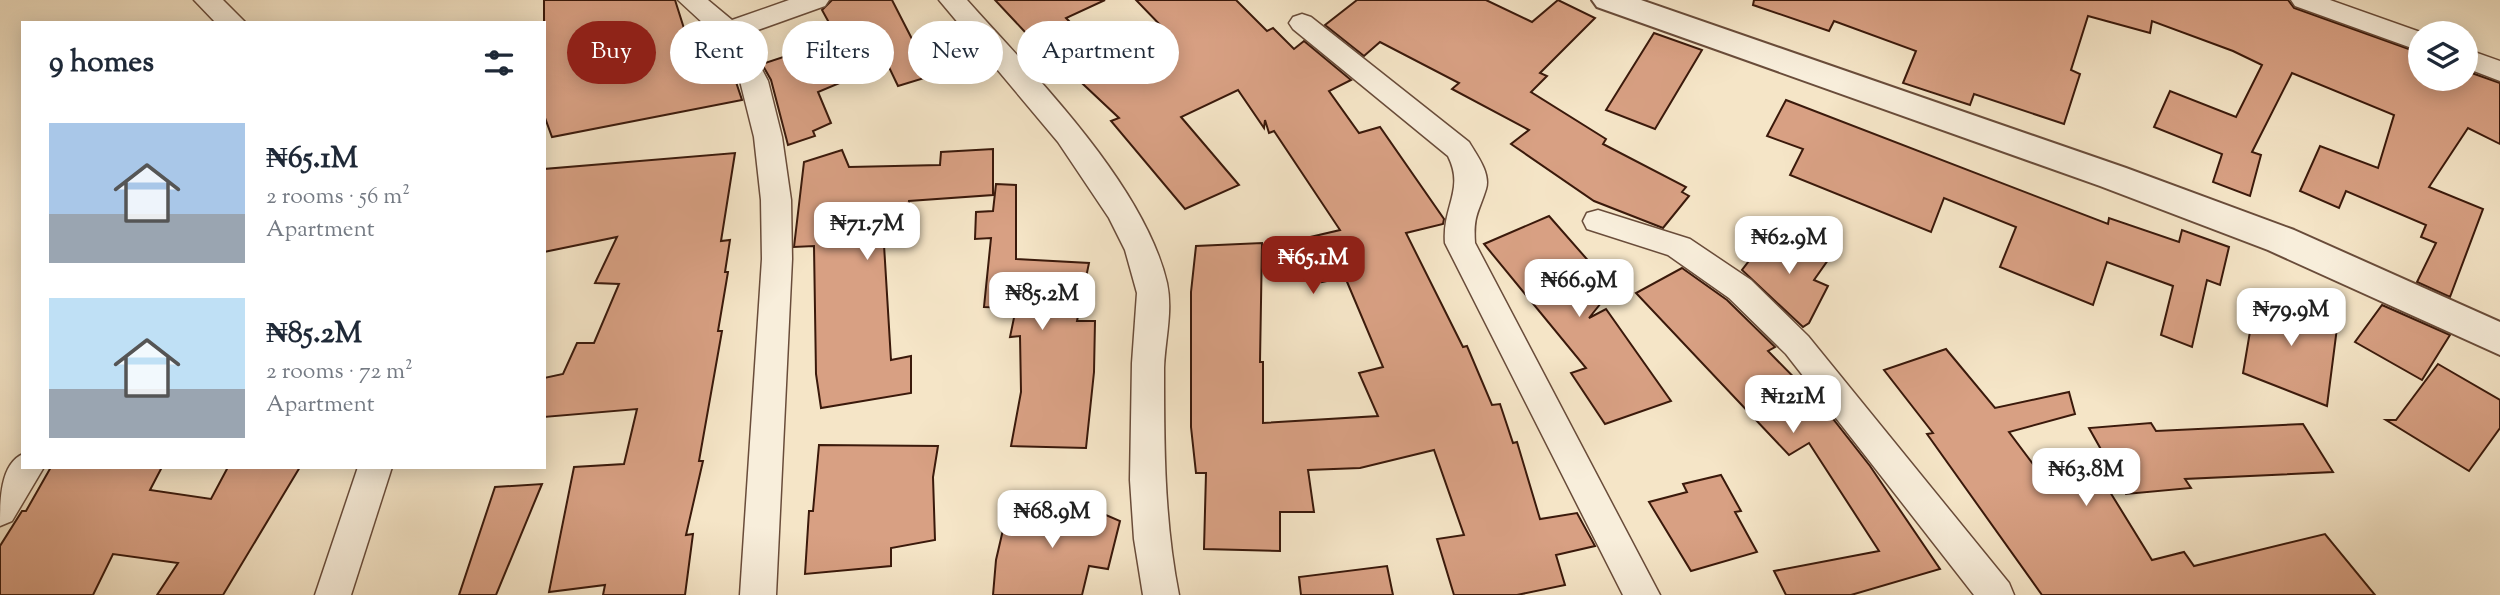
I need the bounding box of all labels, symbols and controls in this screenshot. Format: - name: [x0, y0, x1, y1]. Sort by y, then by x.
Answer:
- chip: Buy: [567, 21, 656, 84]
- chip: Rent: [670, 21, 768, 84]
- chip: Filters: [782, 21, 894, 84]
- chip: New: [908, 21, 1003, 84]
- chip: Apartment: [1017, 21, 1179, 84]
- map controls: [2408, 21, 2478, 91]
- button: layers: [2408, 21, 2478, 91]
- text: 9 homes: [49, 42, 154, 85]
- icon: filters: [480, 44, 518, 82]
- text: ₦65.1M: [266, 138, 358, 181]
- icon: home: [105, 151, 189, 235]
- text: 2 rooms · 56 m²: [266, 181, 410, 214]
- pin: ₦71.7M: [810, 202, 924, 262]
- text: ₦71.7M: [830, 208, 904, 241]
- text: Apartment: [266, 214, 375, 247]
- pin: ₦62.9M: [1732, 216, 1846, 276]
- text: ₦62.9M: [1751, 222, 1827, 255]
- pin: ₦65.1M: [1256, 236, 1370, 296]
- text: ₦65.1M: [1278, 242, 1348, 275]
- pin: ₦66.9M: [1522, 260, 1636, 319]
- text: ₦66.9M: [1541, 265, 1617, 298]
- pin: ₦85.2M: [985, 272, 1099, 332]
- text: ₦85.2M: [1005, 278, 1079, 311]
- pin: ₦79.9M: [2234, 288, 2348, 348]
- text: ₦79.9M: [2253, 294, 2329, 327]
- text: ₦85.2M: [266, 313, 362, 356]
- icon: home: [105, 326, 189, 410]
- text: 2 rooms · 72 m²: [266, 356, 413, 389]
- pin: ₦121M: [1744, 376, 1842, 435]
- text: ₦121M: [1761, 381, 1825, 414]
- text: Apartment: [266, 389, 375, 422]
- pin: ₦63.8M: [2029, 448, 2143, 508]
- text: ₦63.8M: [2048, 454, 2124, 487]
- pin: ₦68.9M: [995, 490, 1109, 550]
- text: ₦68.9M: [1014, 496, 1090, 529]

